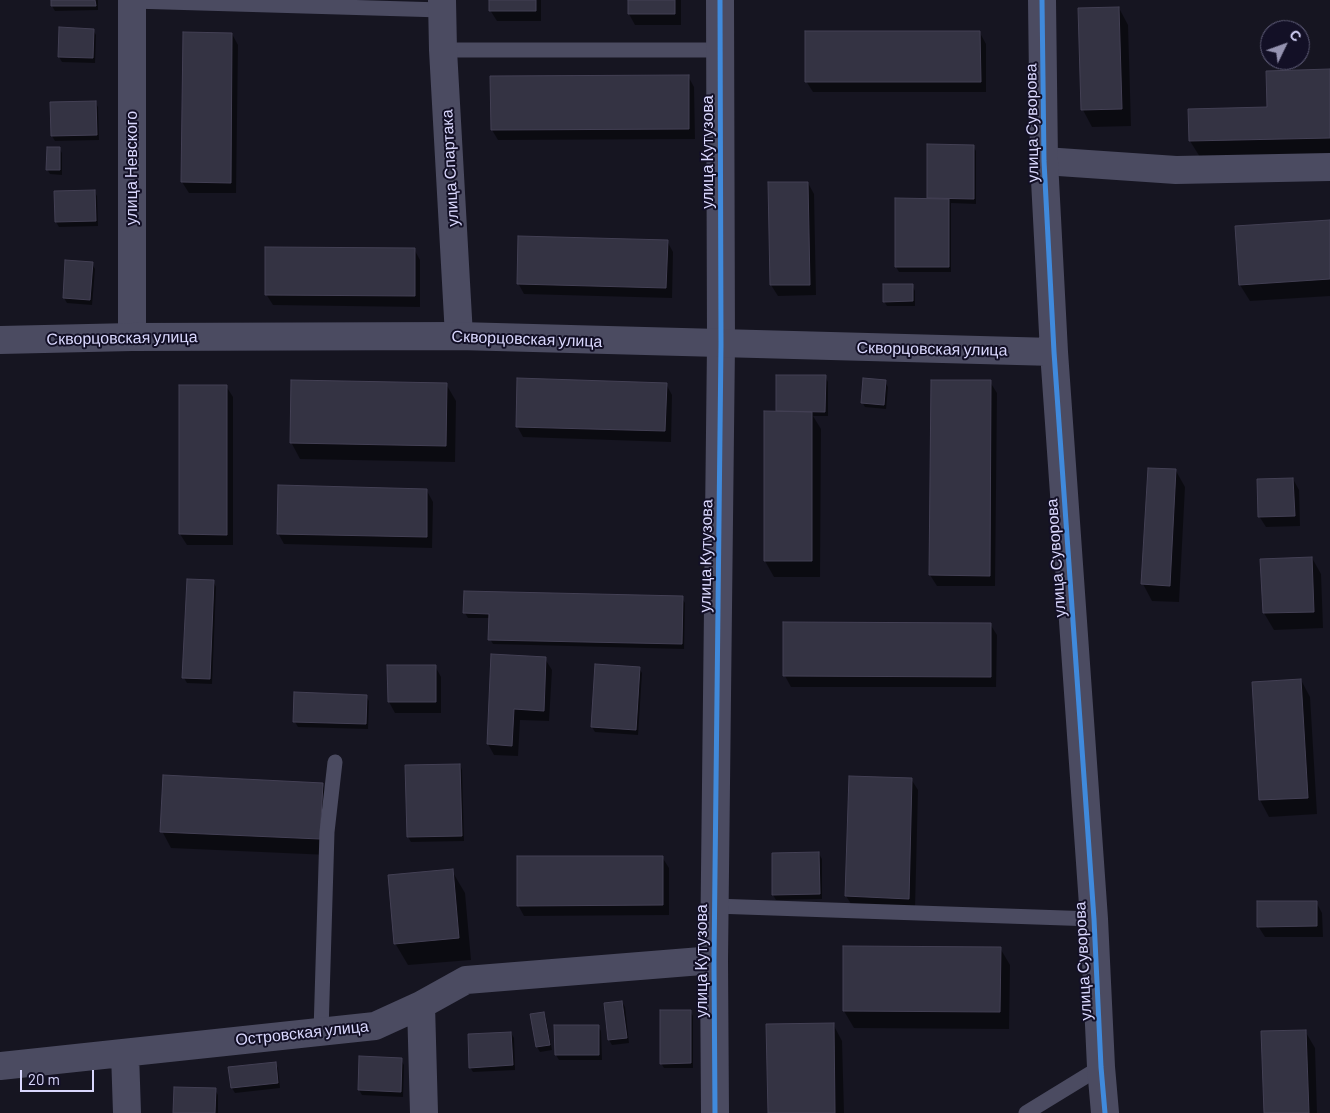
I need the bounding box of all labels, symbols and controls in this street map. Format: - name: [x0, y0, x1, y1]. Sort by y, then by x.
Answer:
- north arrow: [1260, 20, 1310, 70]
- text: С: [1286, 26, 1305, 45]
- street label: улица Суворова: [1021, 63, 1043, 183]
- street label: улица Кутузова: [698, 95, 718, 209]
- street label: улица Спартака: [437, 109, 463, 227]
- street label: улица Невского: [122, 111, 142, 225]
- street label: Скворцовская улица: [46, 327, 198, 349]
- street label: Скворцовская улица: [451, 327, 603, 351]
- street label: Скворцовская улица: [856, 338, 1008, 360]
- street label: улица Суворова: [1042, 498, 1070, 618]
- street label: улица Кутузова: [695, 499, 717, 613]
- street label: улица Суворова: [1070, 901, 1096, 1021]
- street label: улица Кутузова: [692, 904, 712, 1018]
- street label: Островская улица: [234, 1016, 370, 1050]
- scale bar: [22, 1060, 96, 1092]
- text: 20 m: [28, 1070, 60, 1088]

